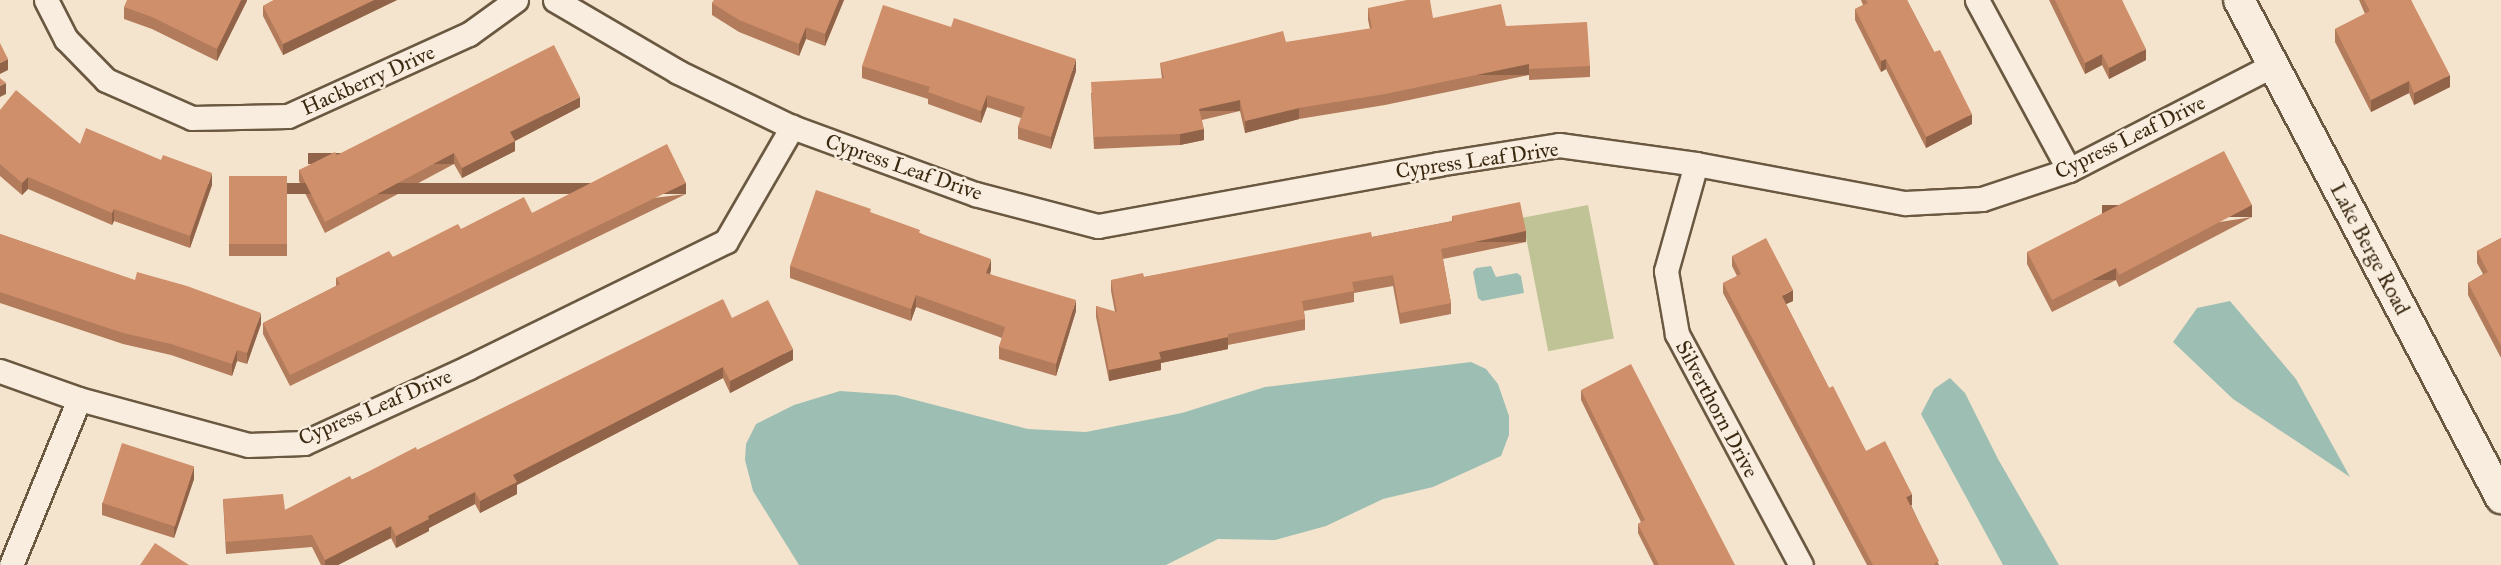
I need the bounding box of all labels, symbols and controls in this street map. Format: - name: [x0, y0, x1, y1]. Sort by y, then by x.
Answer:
- street label: Hackberry Drive: [297, 39, 439, 121]
- street label: Cypress Leaf Drive: [2051, 90, 2209, 184]
- street label: Cypress Leaf Drive: [822, 128, 986, 206]
- street label: Cypress Leaf Drive: [1394, 136, 1560, 184]
- street label: Lake Berge Road: [2325, 179, 2415, 319]
- street label: Silverthorn Drive: [1670, 336, 1764, 482]
- street label: Cypress Leaf Drive: [295, 363, 455, 451]

